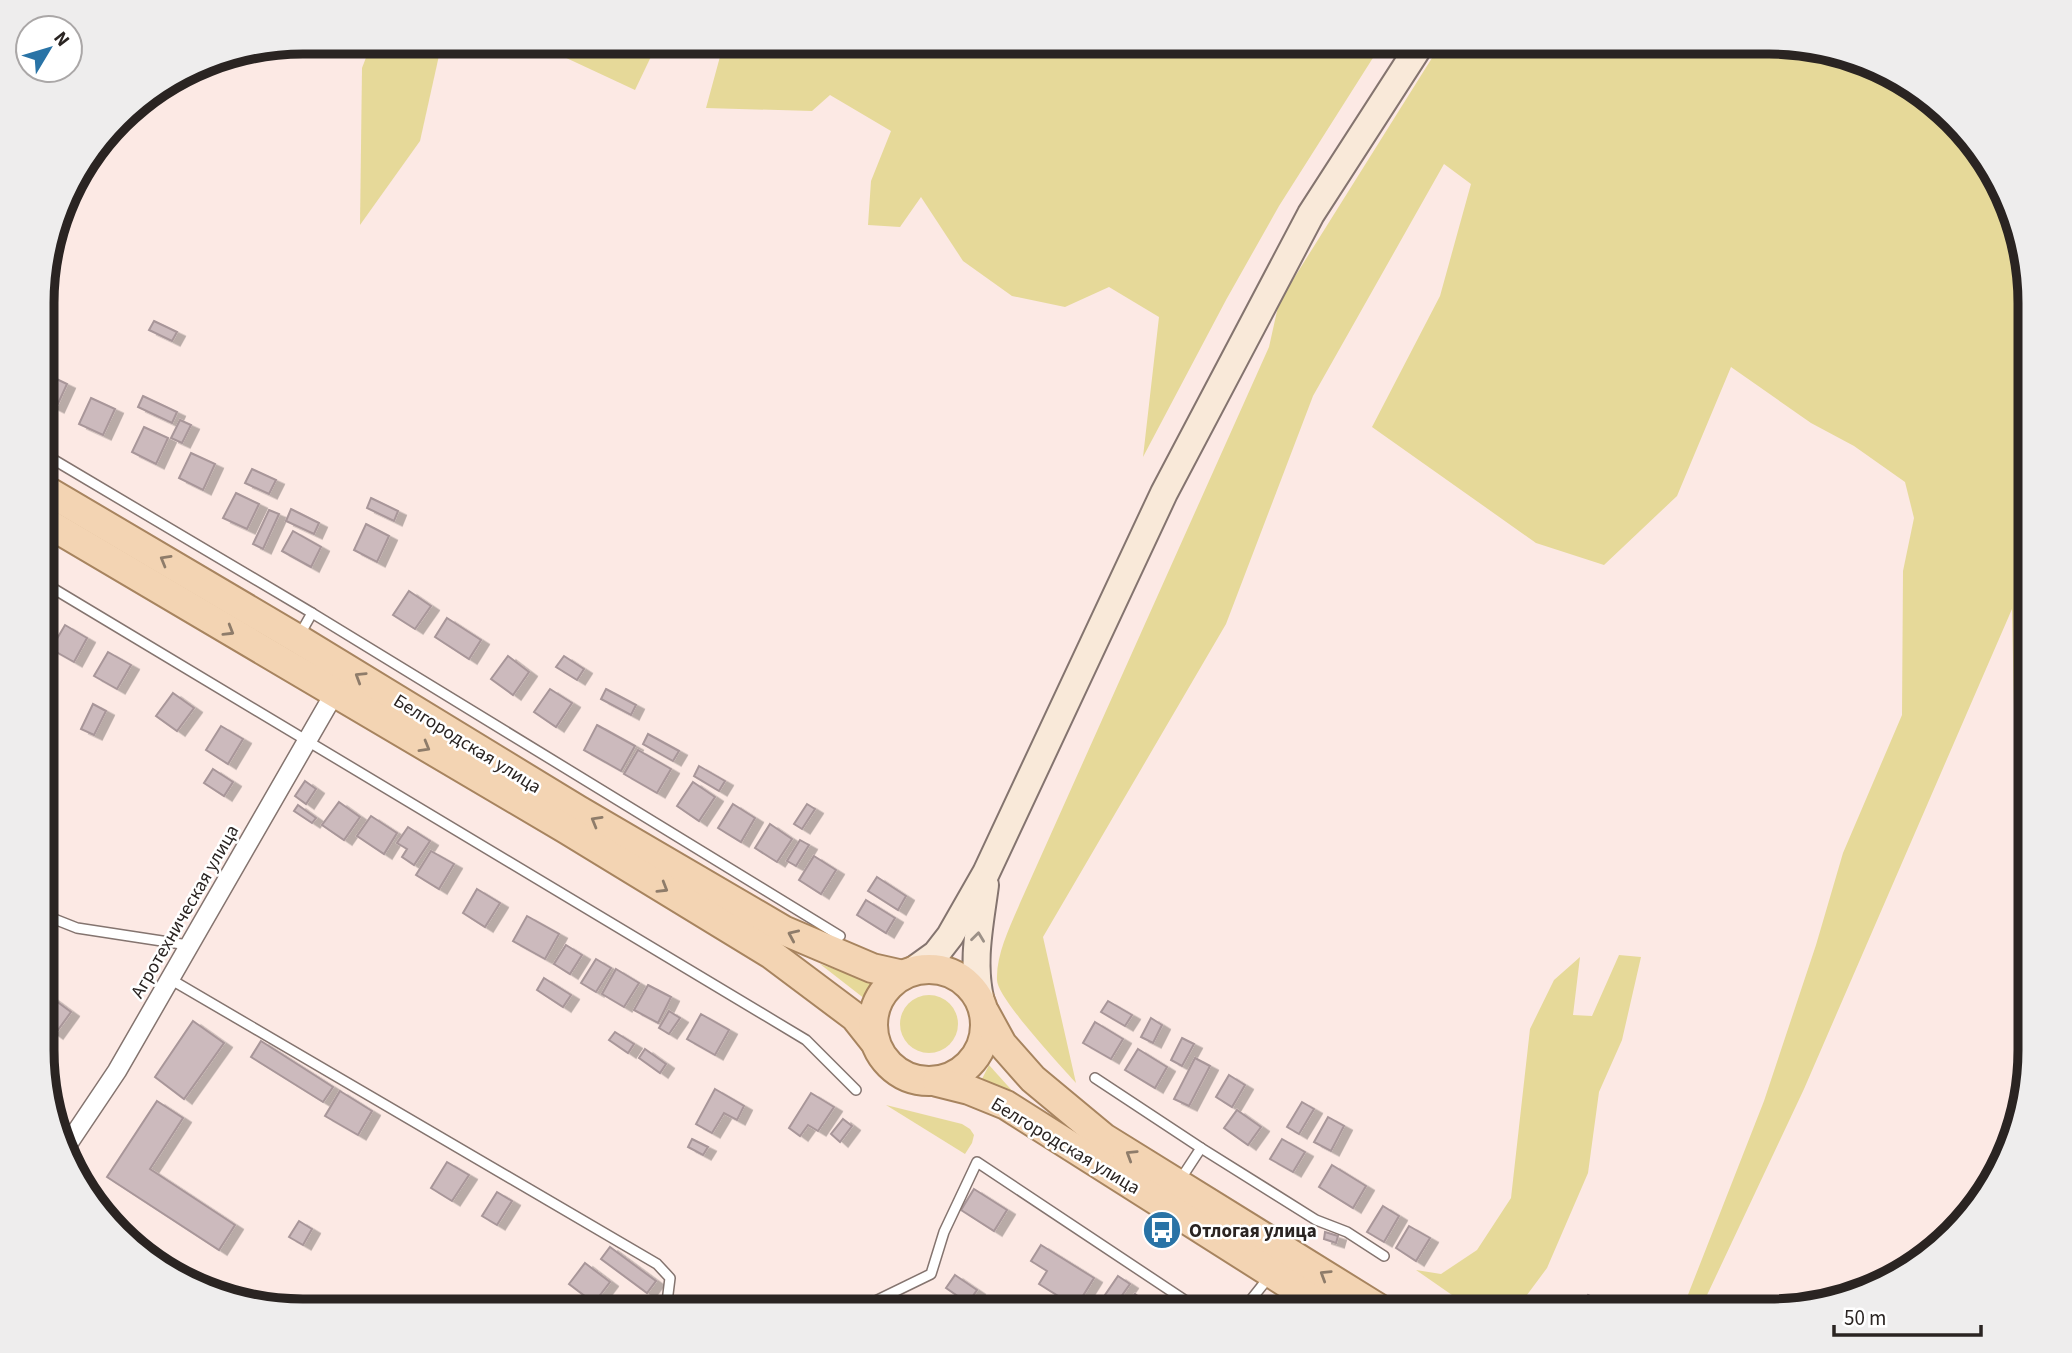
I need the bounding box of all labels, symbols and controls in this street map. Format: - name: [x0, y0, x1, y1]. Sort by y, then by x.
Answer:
- north arrow: [14, 14, 84, 84]
- text: N: [47, 26, 76, 53]
- one-way arrow: [160, 556, 173, 569]
- one-way arrow: [222, 623, 235, 636]
- one-way arrow: [355, 672, 368, 685]
- street label: Белгородская улица: [388, 688, 546, 801]
- one-way arrow: [418, 739, 431, 752]
- one-way arrow: [591, 816, 604, 829]
- street label: Агротехническая улица: [125, 820, 246, 1004]
- one-way arrow: [655, 880, 668, 893]
- one-way arrow: [788, 929, 801, 943]
- one-way arrow: [970, 931, 985, 943]
- street label: Белгородская улица: [986, 1091, 1145, 1202]
- one-way arrow: [1126, 1150, 1139, 1163]
- bus stop icon: Отлогая улица: [1141, 1209, 1183, 1251]
- place label: Отлогая улица: [1189, 1218, 1317, 1245]
- one-way arrow: [1319, 1270, 1332, 1283]
- scale bar: [1834, 1294, 1981, 1338]
- text: 50 m: [1844, 1303, 1886, 1333]

